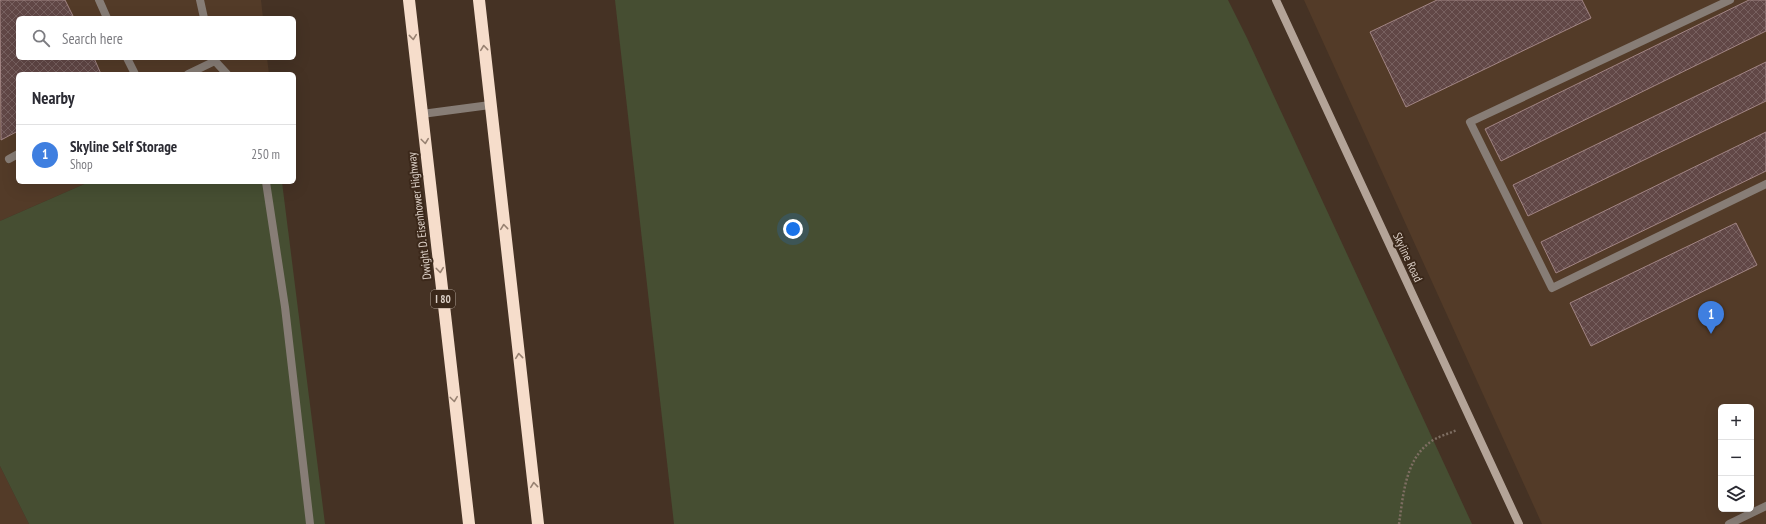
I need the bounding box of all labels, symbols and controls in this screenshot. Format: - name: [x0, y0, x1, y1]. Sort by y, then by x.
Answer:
- search box: [16, 16, 296, 60]
- icon: search: [30, 27, 52, 49]
- text: Search here: [62, 29, 123, 48]
- one-way arrow: [408, 34, 417, 40]
- one-way arrow: [480, 45, 489, 51]
- text: Nearby: [32, 87, 75, 109]
- text: Skyline Self Storage: [70, 137, 177, 156]
- one-way arrow: [420, 138, 429, 144]
- text: 1: [42, 146, 48, 163]
- text: 250 m: [251, 146, 280, 163]
- street label: Dwight D. Eisenhower Highway: [404, 151, 434, 281]
- text: Shop: [70, 156, 93, 173]
- your location: [783, 219, 803, 239]
- one-way arrow: [500, 224, 509, 230]
- street label: Skyline Road: [1390, 230, 1426, 284]
- one-way arrow: [435, 267, 444, 273]
- road number: I 80: [431, 290, 455, 308]
- pin: 1: [1698, 301, 1724, 334]
- one-way arrow: [515, 353, 524, 359]
- one-way arrow: [450, 396, 459, 402]
- map controls: [1718, 404, 1754, 512]
- button: +: [1718, 404, 1754, 440]
- button: −: [1718, 440, 1754, 476]
- button: layers: [1718, 476, 1754, 512]
- one-way arrow: [530, 482, 539, 488]

